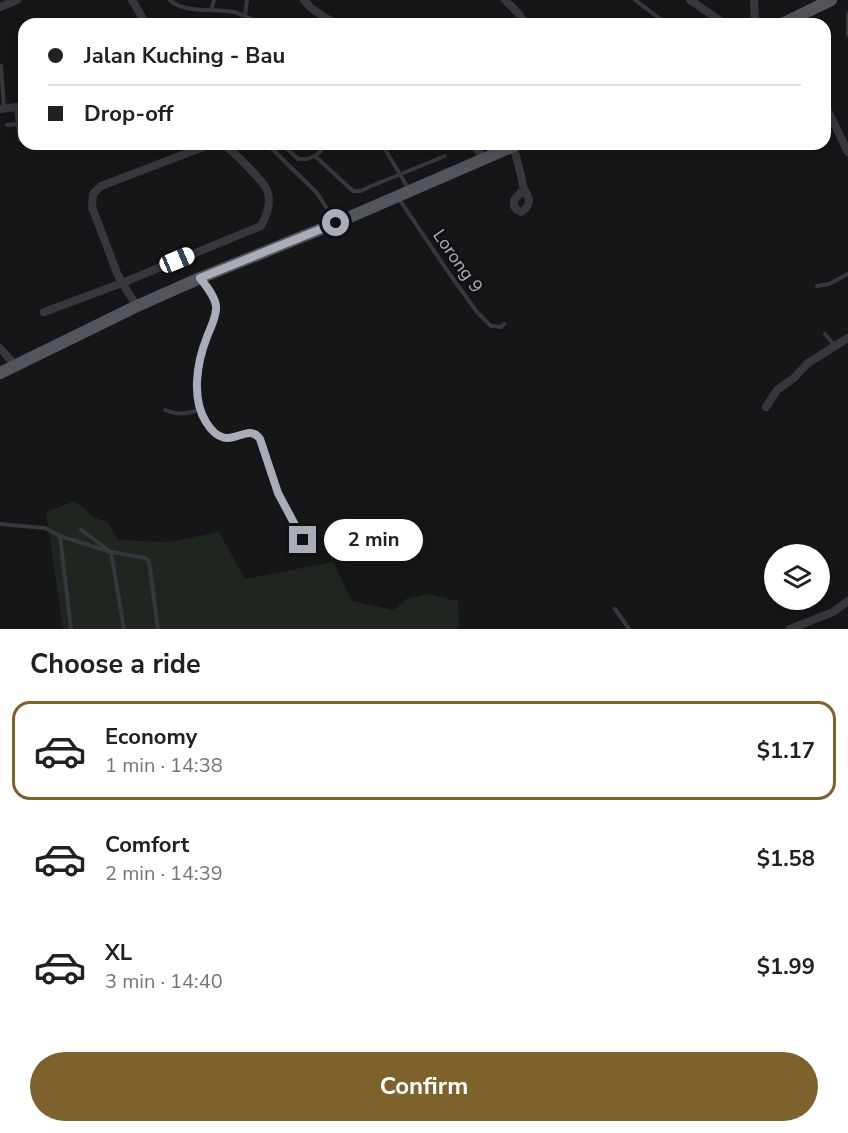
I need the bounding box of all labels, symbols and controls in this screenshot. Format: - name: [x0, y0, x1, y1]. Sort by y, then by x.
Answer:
- text: Jalan Kuching - Bau: [84, 41, 285, 71]
- text: Drop-off: [84, 99, 173, 129]
- route start: [322, 209, 349, 236]
- street label: Lorong 9: [427, 225, 489, 297]
- car: [157, 245, 197, 275]
- callout: 2 min: [324, 519, 423, 561]
- route end: [289, 526, 316, 553]
- text: 2 min: [348, 526, 399, 553]
- map controls: [764, 544, 830, 610]
- button: layers: [764, 544, 830, 610]
- text: Choose a ride: [30, 646, 201, 683]
- text: Economy: [105, 722, 197, 752]
- icon: car: [33, 724, 87, 778]
- text: $1.17: [757, 736, 815, 766]
- text: 1 min · 14:38: [105, 752, 223, 779]
- text: Comfort: [105, 830, 189, 860]
- icon: car: [33, 832, 87, 886]
- text: $1.58: [757, 844, 815, 874]
- text: 2 min · 14:39: [105, 860, 223, 887]
- text: XL: [105, 938, 132, 968]
- icon: car: [33, 940, 87, 994]
- text: $1.99: [757, 952, 815, 982]
- text: 3 min · 14:40: [105, 968, 223, 995]
- button: Confirm: [30, 1052, 818, 1121]

